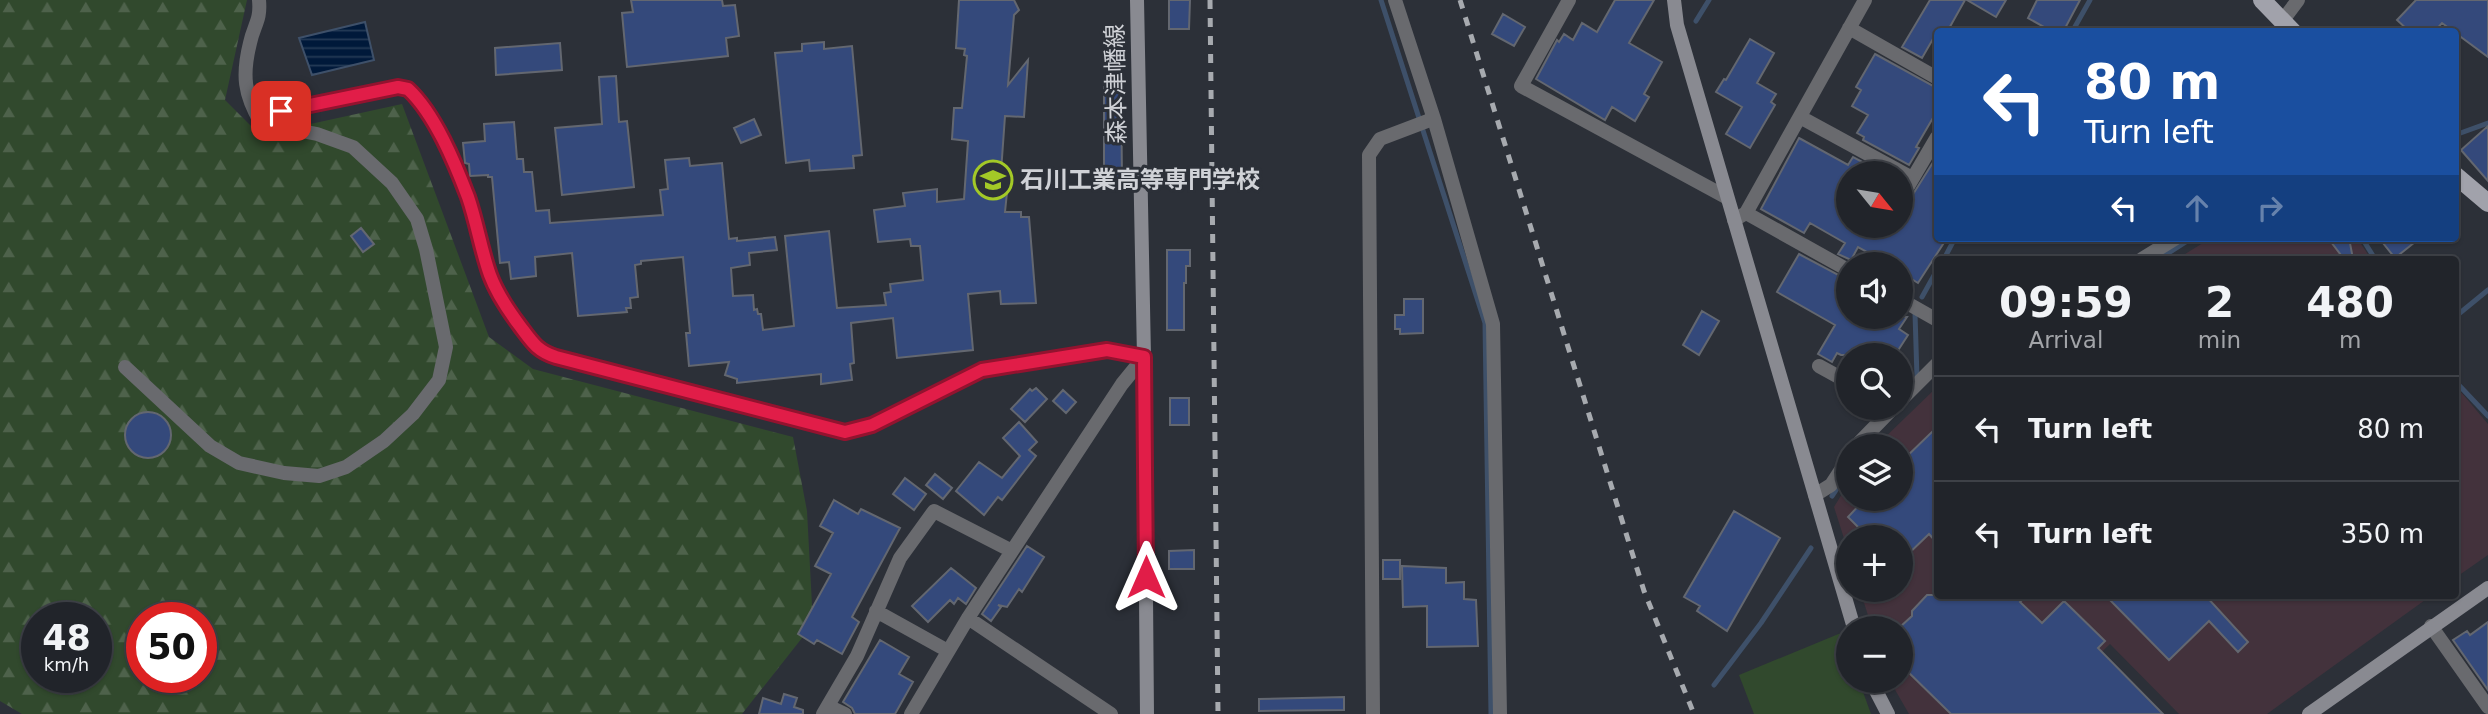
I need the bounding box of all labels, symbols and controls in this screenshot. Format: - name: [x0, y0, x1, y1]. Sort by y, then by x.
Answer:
- street label: 森本津幡線: [1101, 24, 1131, 144]
- text: 80 m: [2084, 54, 2220, 111]
- icon: left: [1969, 56, 2060, 147]
- pin: [251, 81, 311, 141]
- icon: arrive: [262, 92, 300, 130]
- text: Turn left: [2084, 113, 2214, 151]
- school or university icon: 石川工業高等専門学校: [972, 159, 1014, 201]
- north arrow: [1836, 161, 1913, 238]
- map controls: [1836, 161, 1913, 693]
- place label: 石川工業高等専門学校: [1020, 166, 1260, 194]
- icon: left: [2105, 189, 2143, 227]
- icon: ahead: [2178, 189, 2216, 227]
- icon: right: [2251, 189, 2289, 227]
- button: sound: [1836, 252, 1913, 329]
- text: 09:59: [1999, 278, 2133, 327]
- text: 2: [2205, 278, 2234, 327]
- text: 480: [2306, 278, 2394, 327]
- text: Arrival: [2029, 327, 2103, 353]
- text: min: [2198, 327, 2241, 353]
- text: m: [2339, 327, 2361, 353]
- button: search: [1836, 343, 1913, 420]
- icon: left: [1969, 410, 2007, 448]
- text: Turn left: [2028, 414, 2152, 444]
- text: 80 m: [2357, 414, 2424, 444]
- button: layers: [1836, 434, 1913, 511]
- icon: left: [1969, 515, 2007, 553]
- text: Turn left: [2028, 519, 2152, 549]
- text: 350 m: [2341, 519, 2424, 549]
- button: +: [1836, 525, 1913, 602]
- position arrow: [1109, 540, 1183, 614]
- speed limit sign: 50: [126, 602, 217, 693]
- button: −: [1836, 616, 1913, 693]
- text: 48: [42, 618, 91, 658]
- text: km/h: [44, 654, 89, 675]

